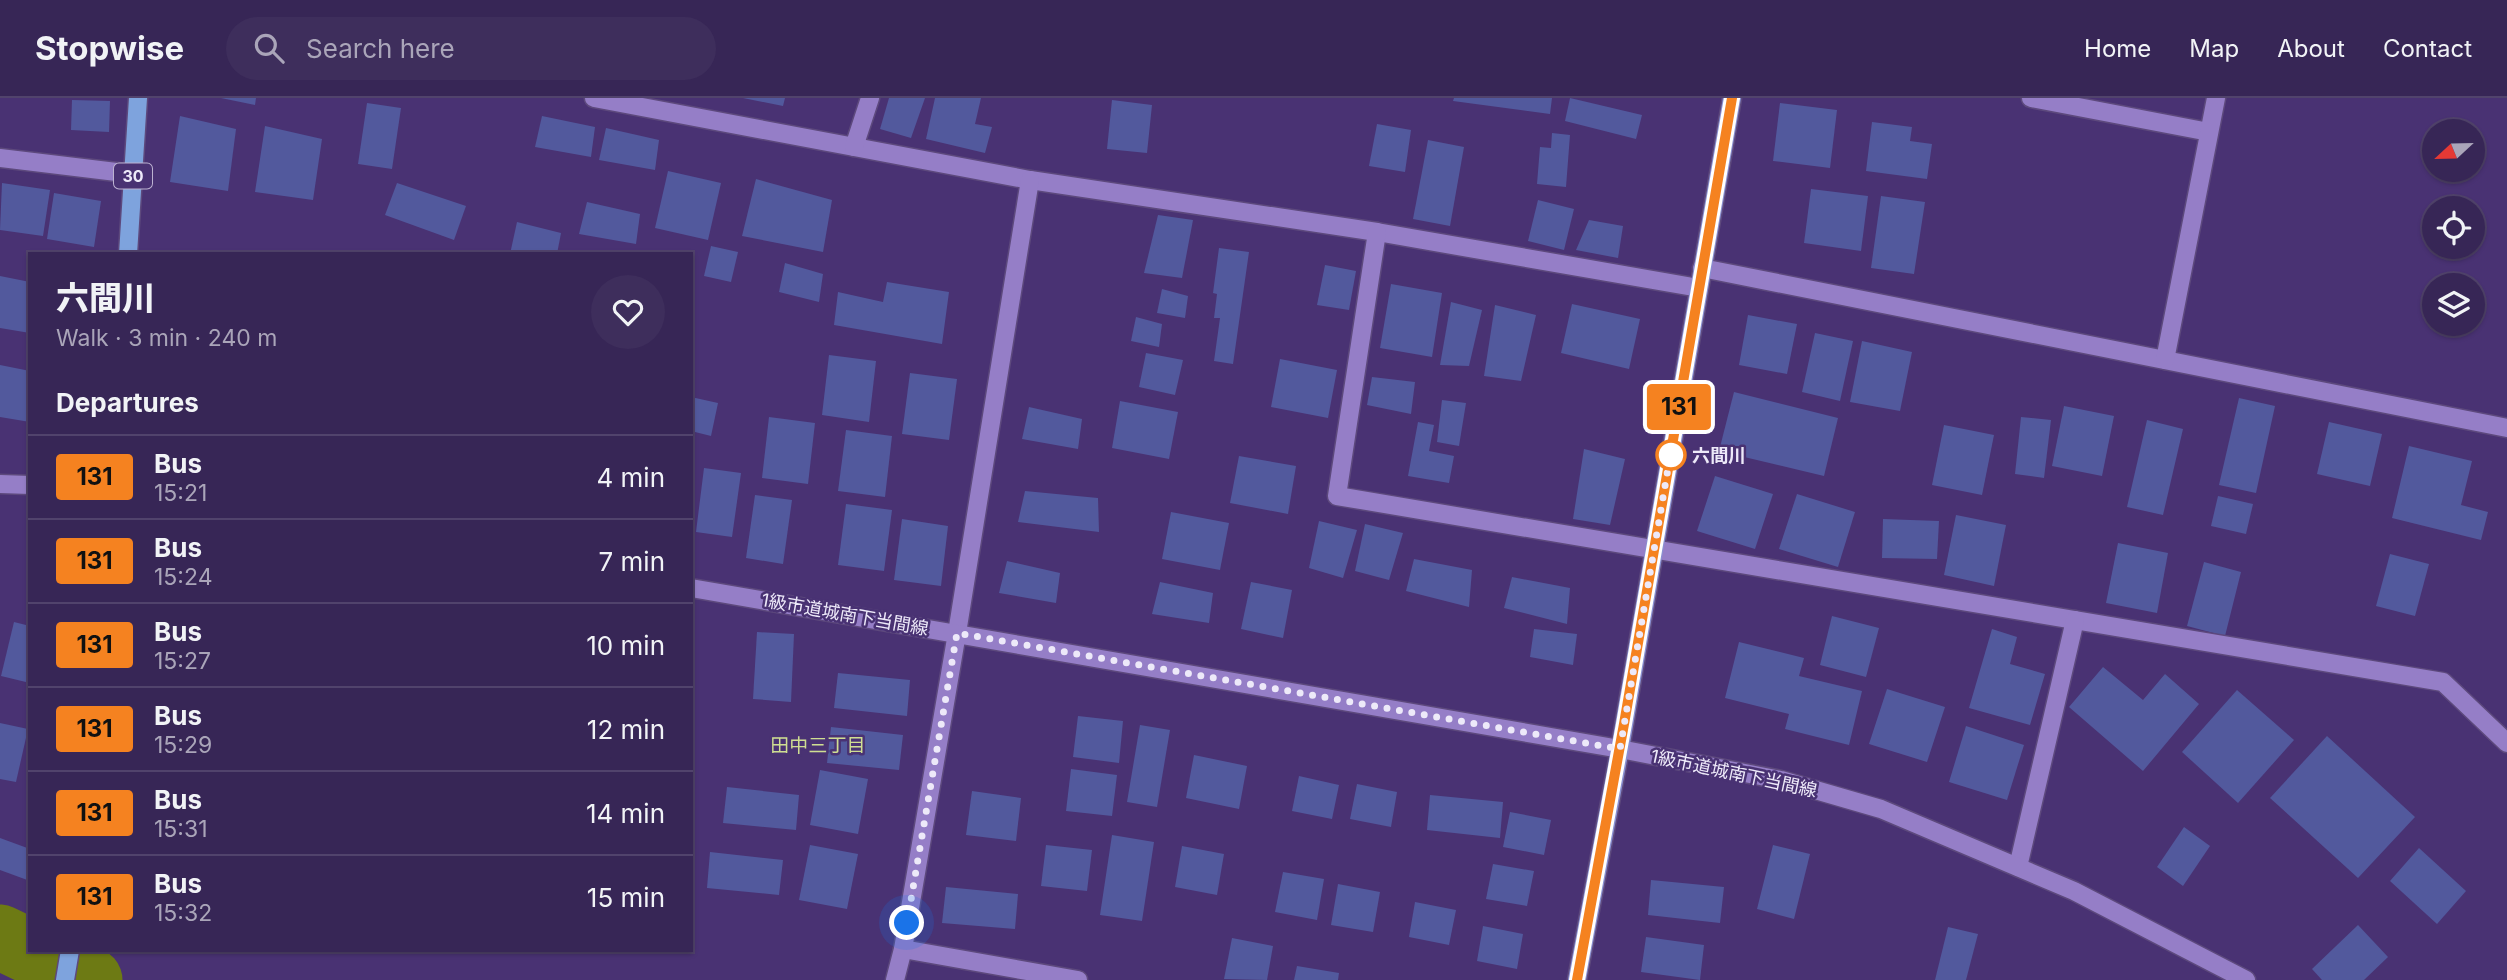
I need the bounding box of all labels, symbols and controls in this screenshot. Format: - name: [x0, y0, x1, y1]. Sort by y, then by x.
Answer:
- search box: [226, 17, 716, 80]
- text: Stopwise: [35, 28, 184, 68]
- icon: search: [250, 29, 288, 67]
- text: Search here: [306, 33, 455, 64]
- text: Home: [2084, 34, 2151, 63]
- text: Map: [2189, 34, 2239, 63]
- text: About: [2277, 34, 2345, 63]
- text: Contact: [2383, 34, 2472, 63]
- north arrow: [2422, 119, 2485, 182]
- map controls: [2422, 119, 2485, 336]
- road number: 30: [114, 164, 152, 188]
- button: locate: [2422, 196, 2485, 259]
- button: layers: [2422, 273, 2485, 336]
- button: heart: [591, 275, 665, 349]
- text: 六間川: [56, 278, 155, 318]
- text: Walk · 3 min · 240 m: [56, 324, 277, 352]
- line badge: 131: [1639, 384, 1719, 430]
- text: Departures: [56, 387, 199, 418]
- text: 131: [1661, 392, 1697, 421]
- marker: 六間川: [1656, 440, 1686, 470]
- place label: 六間川: [1692, 445, 1746, 466]
- text: Bus: [154, 448, 202, 479]
- text: 131: [76, 462, 113, 491]
- text: 4 min: [596, 462, 665, 493]
- text: 15:21: [154, 479, 207, 507]
- text: Bus: [154, 532, 202, 563]
- text: 131: [76, 546, 113, 575]
- text: 7 min: [599, 546, 665, 577]
- text: 15:24: [154, 563, 213, 591]
- street label: 1級市道城南下当間線: [760, 589, 930, 639]
- text: Bus: [154, 616, 202, 647]
- text: 131: [76, 630, 113, 659]
- text: 10 min: [586, 630, 665, 661]
- text: 15:27: [154, 647, 211, 675]
- text: Bus: [154, 700, 202, 731]
- text: 131: [76, 714, 113, 743]
- text: 12 min: [587, 714, 665, 745]
- text: 15:29: [154, 731, 212, 759]
- district label: 田中三丁目: [770, 734, 866, 757]
- street label: 1級市道城南下当間線: [1649, 745, 1819, 801]
- text: Bus: [154, 784, 202, 815]
- text: 131: [76, 798, 113, 827]
- text: 14 min: [586, 798, 665, 829]
- text: 15:31: [154, 815, 208, 843]
- text: Bus: [154, 868, 202, 899]
- text: 131: [76, 882, 113, 911]
- text: 15 min: [587, 882, 665, 913]
- text: 15:32: [154, 899, 212, 927]
- your location: [889, 905, 924, 940]

